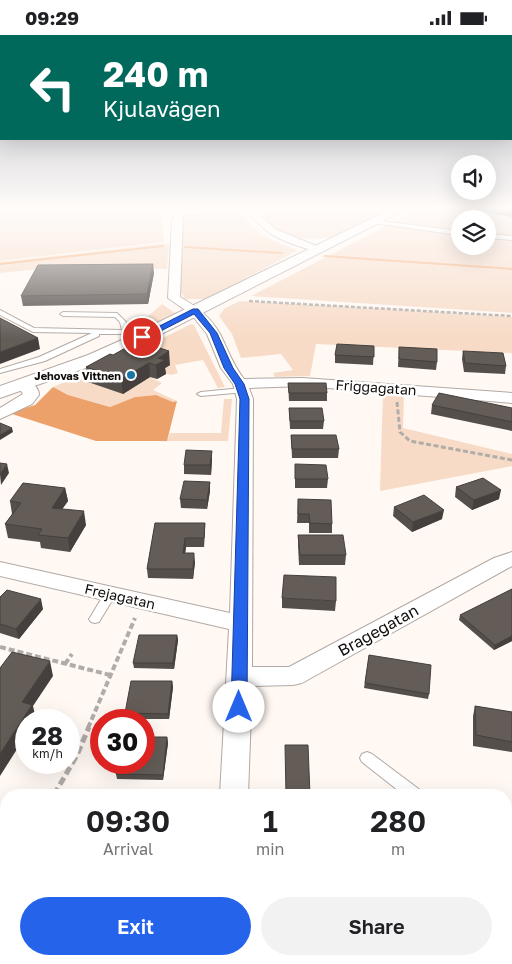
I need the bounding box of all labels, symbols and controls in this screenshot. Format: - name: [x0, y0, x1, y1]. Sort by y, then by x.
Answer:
- text: 09:29: [25, 6, 79, 29]
- text: 240 m: [103, 53, 208, 95]
- icon: left: [20, 55, 85, 120]
- text: Kjulavägen: [103, 95, 221, 122]
- map controls: [451, 155, 496, 255]
- button: sound: [451, 155, 496, 200]
- button: layers: [451, 210, 496, 255]
- pin: [121, 316, 163, 358]
- icon: arrive: [128, 323, 156, 351]
- place label: Jehovas Vittnen: [34, 369, 121, 382]
- marker: Jehovas Vittnen: [125, 369, 137, 381]
- street label: Friggagatan: [335, 376, 417, 398]
- street label: Frejagatan: [83, 580, 157, 612]
- street label: Bragegatan: [334, 600, 422, 660]
- position arrow: [212, 680, 264, 732]
- speed limit sign: 30: [90, 709, 155, 774]
- text: 28: [32, 720, 63, 751]
- text: km/h: [32, 746, 63, 761]
- text: 09:30: [86, 803, 170, 839]
- text: 1: [263, 803, 278, 839]
- text: 280: [370, 803, 426, 839]
- text: Arrival: [103, 839, 153, 859]
- text: min: [256, 839, 284, 859]
- text: m: [391, 839, 405, 859]
- button: Exit: [20, 897, 251, 955]
- button: Share: [261, 897, 492, 955]

